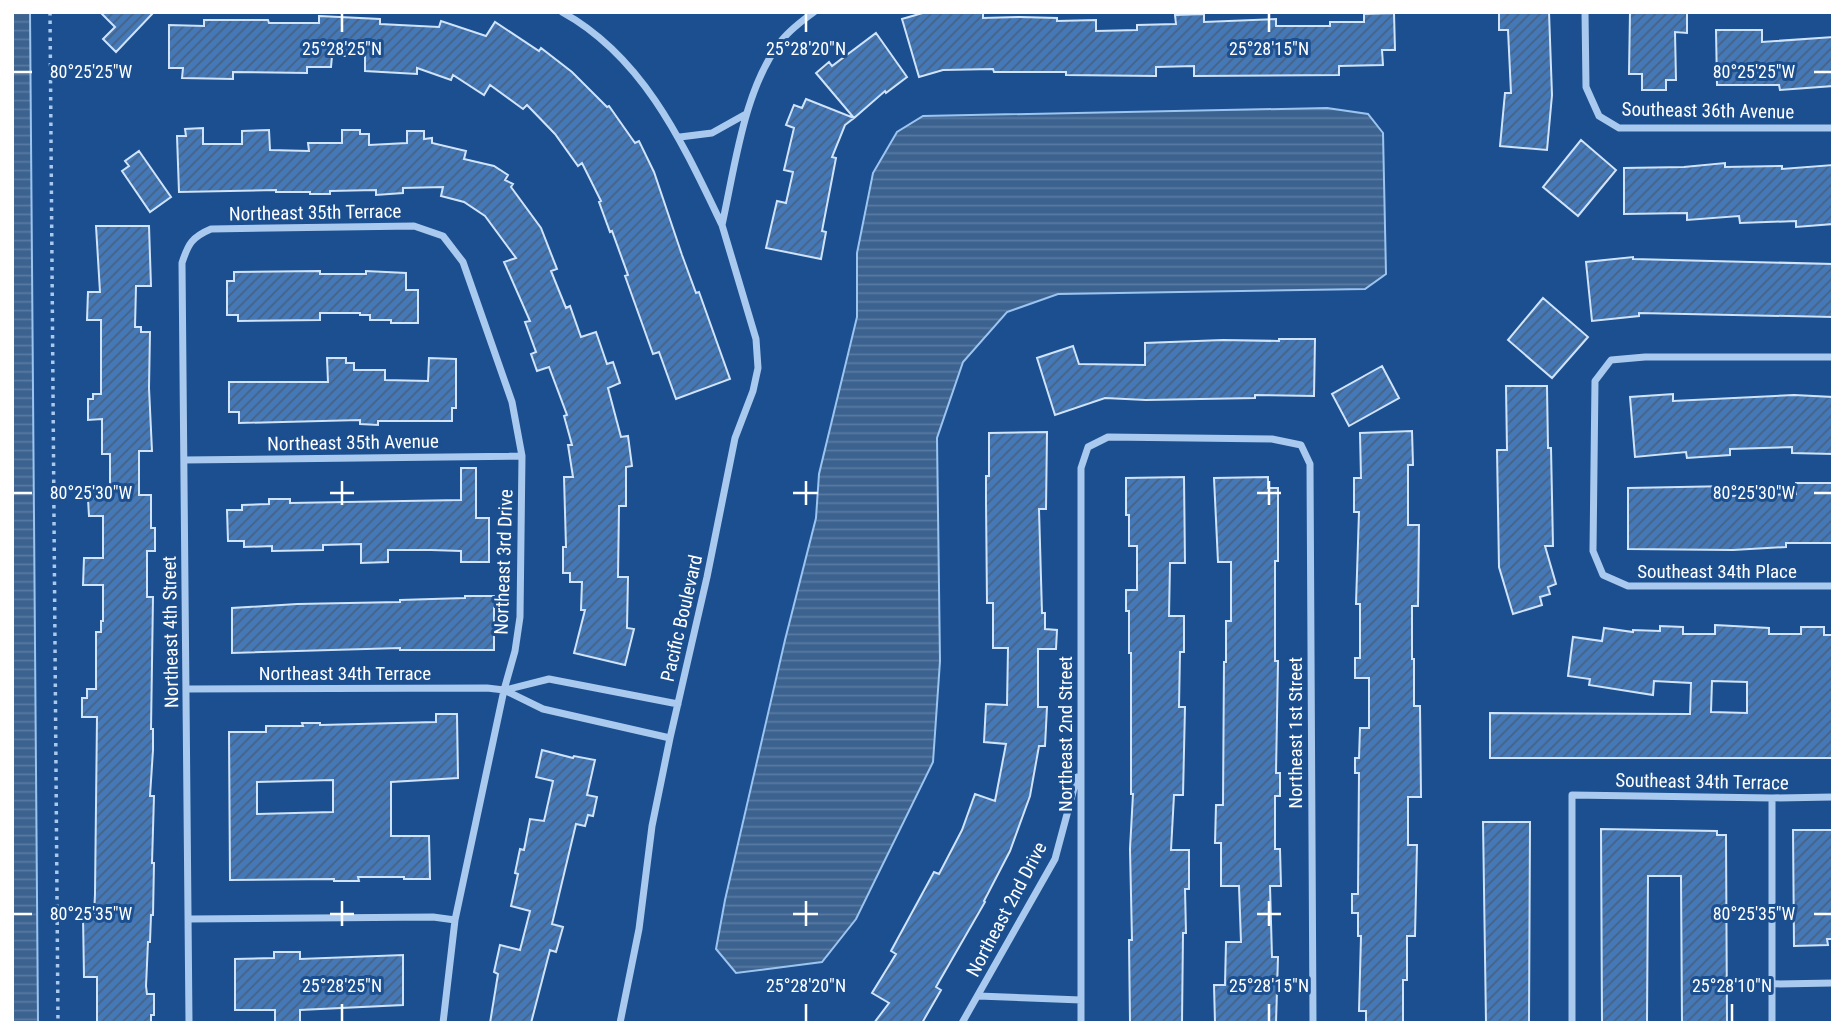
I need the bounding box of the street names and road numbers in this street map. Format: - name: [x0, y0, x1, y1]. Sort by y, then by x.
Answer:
- street label: Southeast 36th Avenue: [1621, 97, 1795, 124]
- street label: Northeast 35th Terrace: [229, 199, 401, 226]
- street label: Northeast 35th Avenue: [267, 430, 439, 455]
- street label: Northeast 3rd Drive: [489, 489, 518, 635]
- street label: Pacific Boulevard: [656, 552, 707, 684]
- street label: Northeast 4th Street: [158, 556, 183, 708]
- street label: Southeast 34th Place: [1637, 560, 1797, 583]
- street label: Northeast 2nd Street: [1054, 656, 1077, 812]
- street label: Northeast 1st Street: [1284, 657, 1307, 809]
- street label: Northeast 34th Terrace: [259, 662, 431, 685]
- street label: Southeast 34th Terrace: [1615, 768, 1789, 795]
- street label: Northeast 2nd Drive: [961, 838, 1052, 981]

